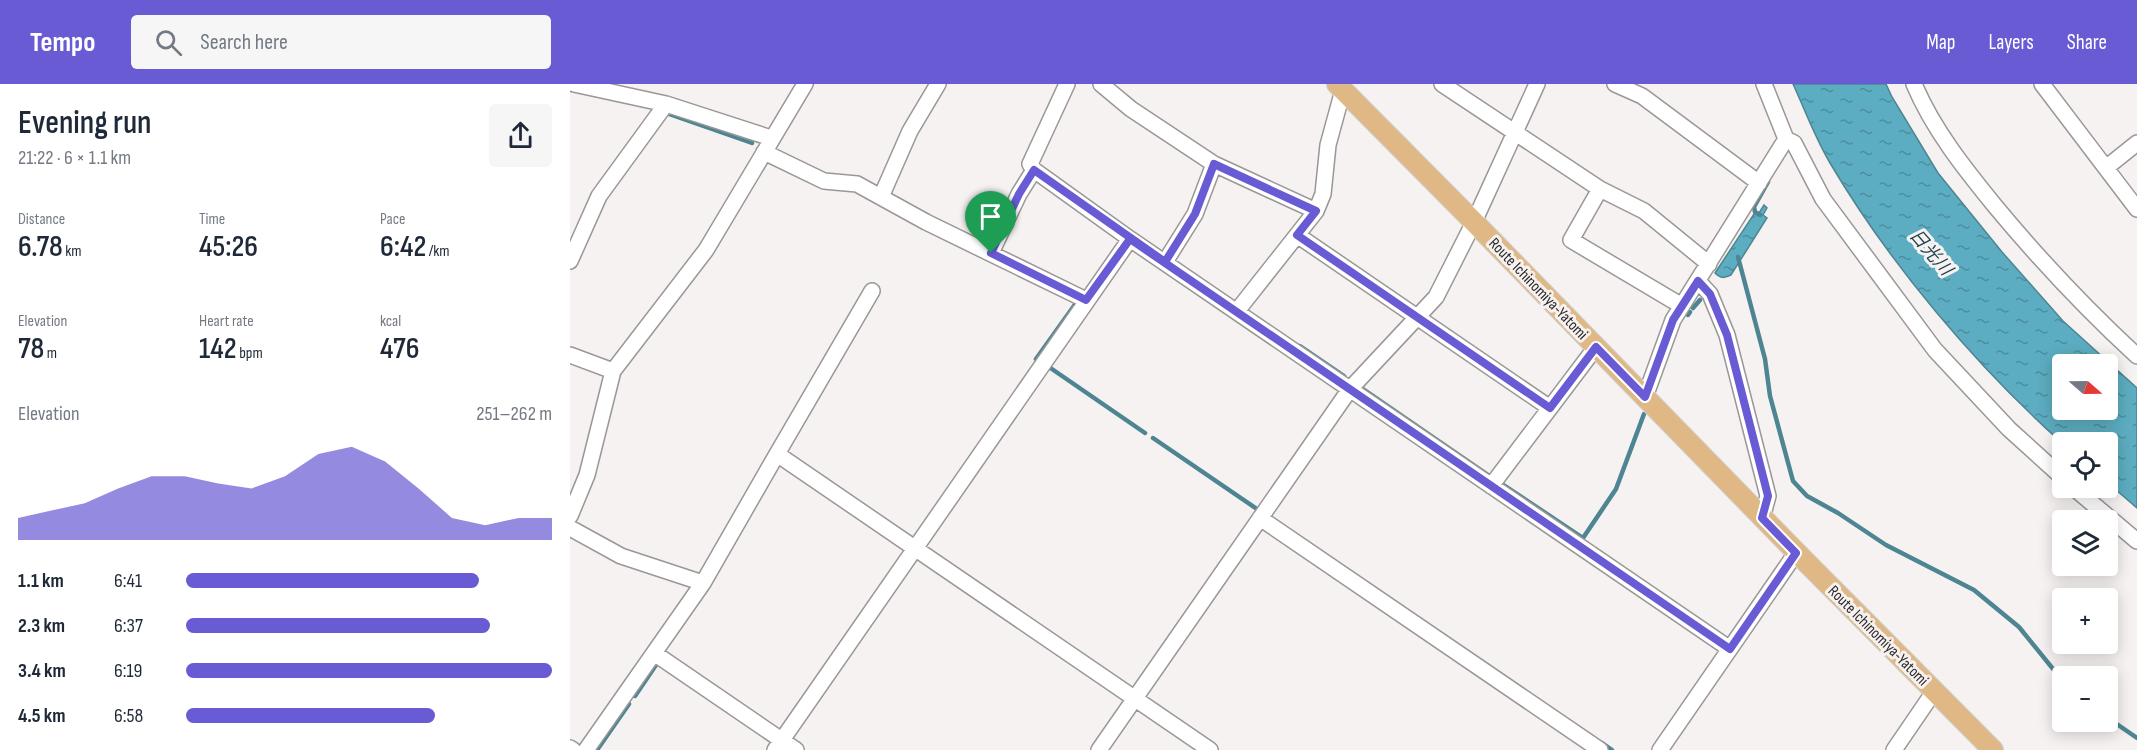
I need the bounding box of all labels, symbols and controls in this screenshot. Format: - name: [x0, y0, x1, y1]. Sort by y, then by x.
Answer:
- search box: [131, 15, 551, 69]
- text: Tempo: [30, 26, 95, 59]
- icon: search: [152, 26, 185, 59]
- text: Search here: [200, 29, 288, 56]
- text: Map: [1926, 30, 1955, 55]
- text: Layers: [1988, 30, 2034, 55]
- text: Share: [2067, 30, 2107, 55]
- text: Evening run: [18, 103, 152, 143]
- button: share: [489, 104, 552, 167]
- text: 21:22 · 6 × 1.1 km: [18, 146, 131, 170]
- pin: [965, 191, 1016, 253]
- icon: arrive: [974, 200, 1007, 233]
- text: Distance: [18, 210, 65, 229]
- text: Time: [199, 210, 225, 229]
- text: Pace: [380, 210, 405, 229]
- water label: 日光川: [1905, 225, 1958, 281]
- text: 6.78: [18, 229, 63, 265]
- text: 45:26: [199, 229, 258, 265]
- text: 6:42: [380, 229, 426, 265]
- street label: Route Ichinomiya-Yatomi: [1484, 234, 1591, 344]
- text: km: [63, 242, 82, 261]
- text: /km: [426, 242, 450, 261]
- text: Elevation: [18, 312, 67, 331]
- text: Heart rate: [199, 312, 254, 331]
- text: kcal: [380, 312, 401, 331]
- text: 78: [18, 331, 44, 367]
- text: 142: [199, 331, 237, 367]
- text: 476: [380, 331, 419, 367]
- text: m: [44, 344, 57, 363]
- text: bpm: [237, 344, 263, 363]
- north arrow: [2052, 354, 2118, 420]
- map controls: [2052, 354, 2118, 732]
- text: Elevation: [18, 402, 80, 426]
- text: 251–262 m: [476, 402, 552, 426]
- button: locate: [2052, 432, 2118, 498]
- button: layers: [2052, 510, 2118, 576]
- text: 1.1 km: [18, 569, 64, 593]
- text: 6:41: [114, 569, 142, 593]
- street label: Route Ichinomiya-Yatomi: [1824, 582, 1932, 690]
- button: +: [2052, 588, 2118, 654]
- text: 2.3 km: [18, 614, 65, 638]
- text: 6:37: [114, 614, 143, 638]
- text: 3.4 km: [18, 659, 66, 683]
- text: 6:19: [114, 659, 142, 683]
- button: −: [2052, 666, 2118, 732]
- text: 4.5 km: [18, 704, 65, 728]
- text: 6:58: [114, 704, 143, 728]

